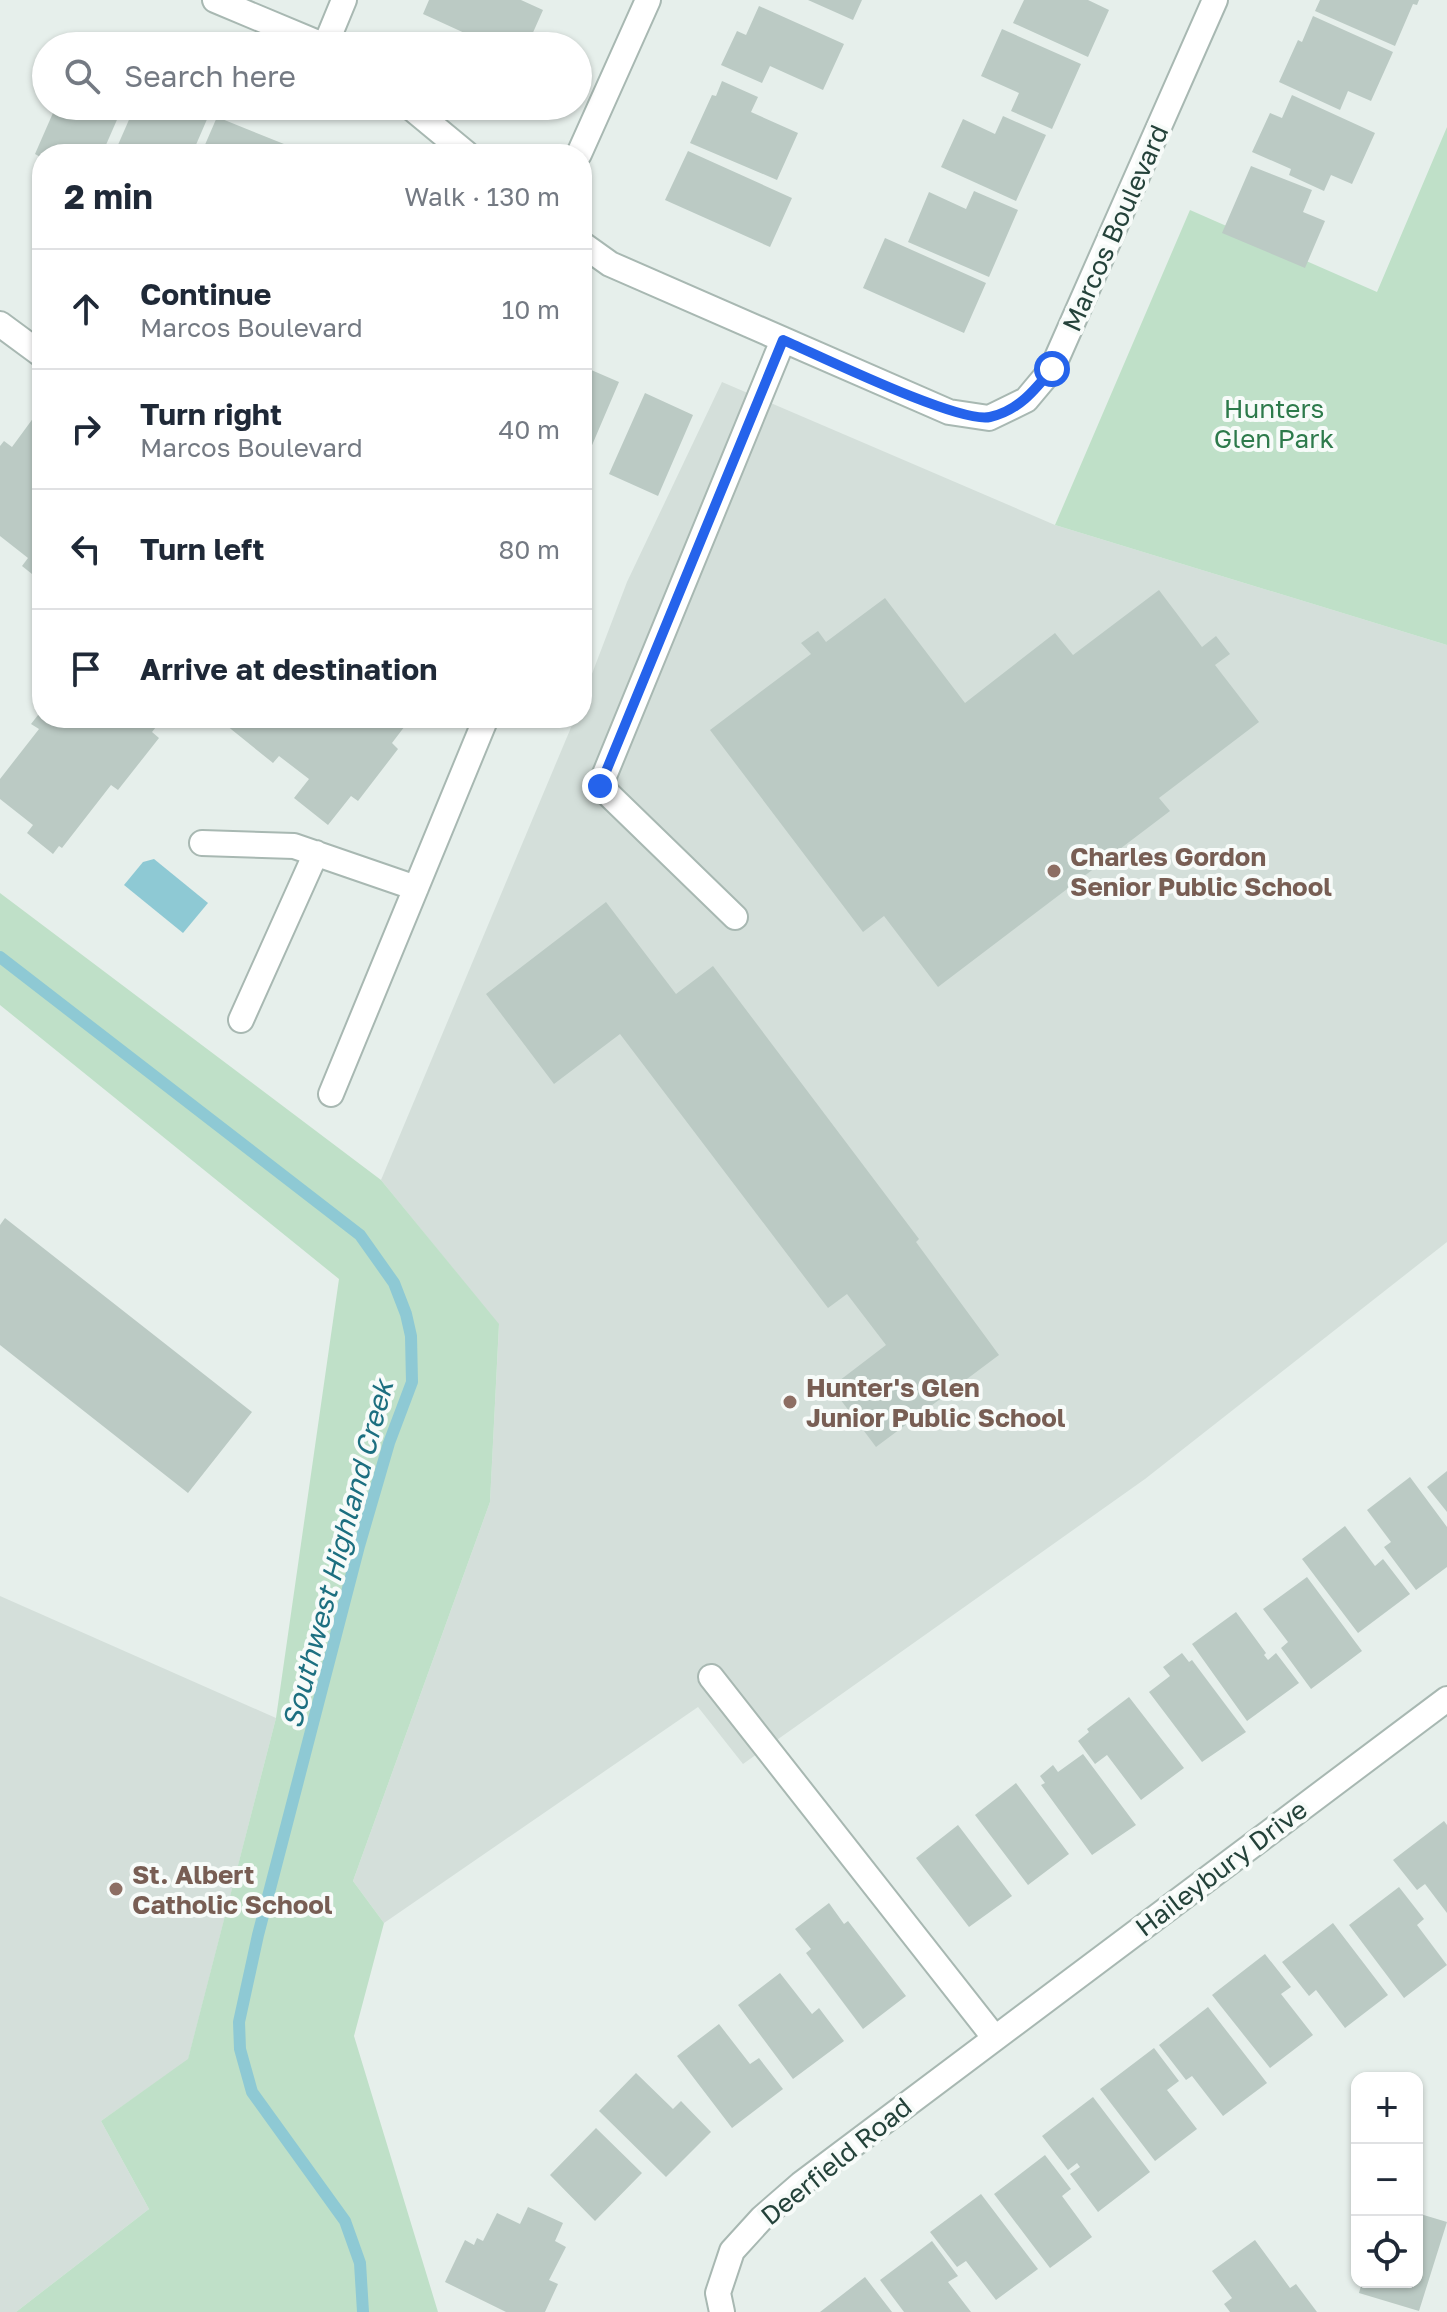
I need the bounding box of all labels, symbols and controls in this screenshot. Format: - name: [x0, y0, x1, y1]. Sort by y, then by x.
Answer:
- search box: [32, 32, 592, 120]
- icon: search: [60, 54, 104, 98]
- text: Search here: [124, 58, 296, 94]
- street label: Marcos Boulevard: [1056, 120, 1174, 336]
- text: 2 min: [64, 176, 153, 216]
- text: Walk · 130 m: [404, 181, 560, 212]
- text: Continue: [140, 276, 271, 312]
- icon: ahead: [64, 287, 108, 331]
- text: 10 m: [502, 294, 560, 325]
- text: Marcos Boulevard: [140, 312, 363, 343]
- route start: [1034, 351, 1070, 387]
- park label: Hunters Glen Park: [1214, 393, 1334, 454]
- text: Turn right: [140, 396, 282, 432]
- icon: right: [64, 407, 108, 451]
- text: 40 m: [499, 414, 560, 445]
- text: Marcos Boulevard: [140, 432, 363, 463]
- icon: left: [64, 527, 108, 571]
- text: Turn left: [140, 531, 265, 567]
- text: 80 m: [499, 534, 560, 565]
- icon: arrive: [64, 647, 108, 691]
- text: Arrive at destination: [140, 651, 437, 687]
- route end: [582, 768, 618, 804]
- place label: Charles Gordon Senior Public School: [1070, 841, 1332, 902]
- marker: Charles Gordon Senior Public School: [1045, 862, 1063, 880]
- place label: Hunter's Glen Junior Public School: [806, 1372, 1066, 1433]
- water label: Southwest Highland Creek: [275, 1373, 400, 1732]
- marker: Hunter's Glen Junior Public School: [781, 1393, 799, 1411]
- street label: Haileybury Drive: [1129, 1793, 1313, 1943]
- place label: St. Albert Catholic School: [132, 1859, 333, 1920]
- marker: St. Albert Catholic School: [107, 1880, 125, 1898]
- map controls: [1351, 2072, 1423, 2288]
- button: +: [1351, 2072, 1423, 2144]
- street label: Deerfield Road: [754, 2091, 918, 2231]
- button: −: [1351, 2144, 1423, 2216]
- button: locate: [1351, 2216, 1423, 2288]

